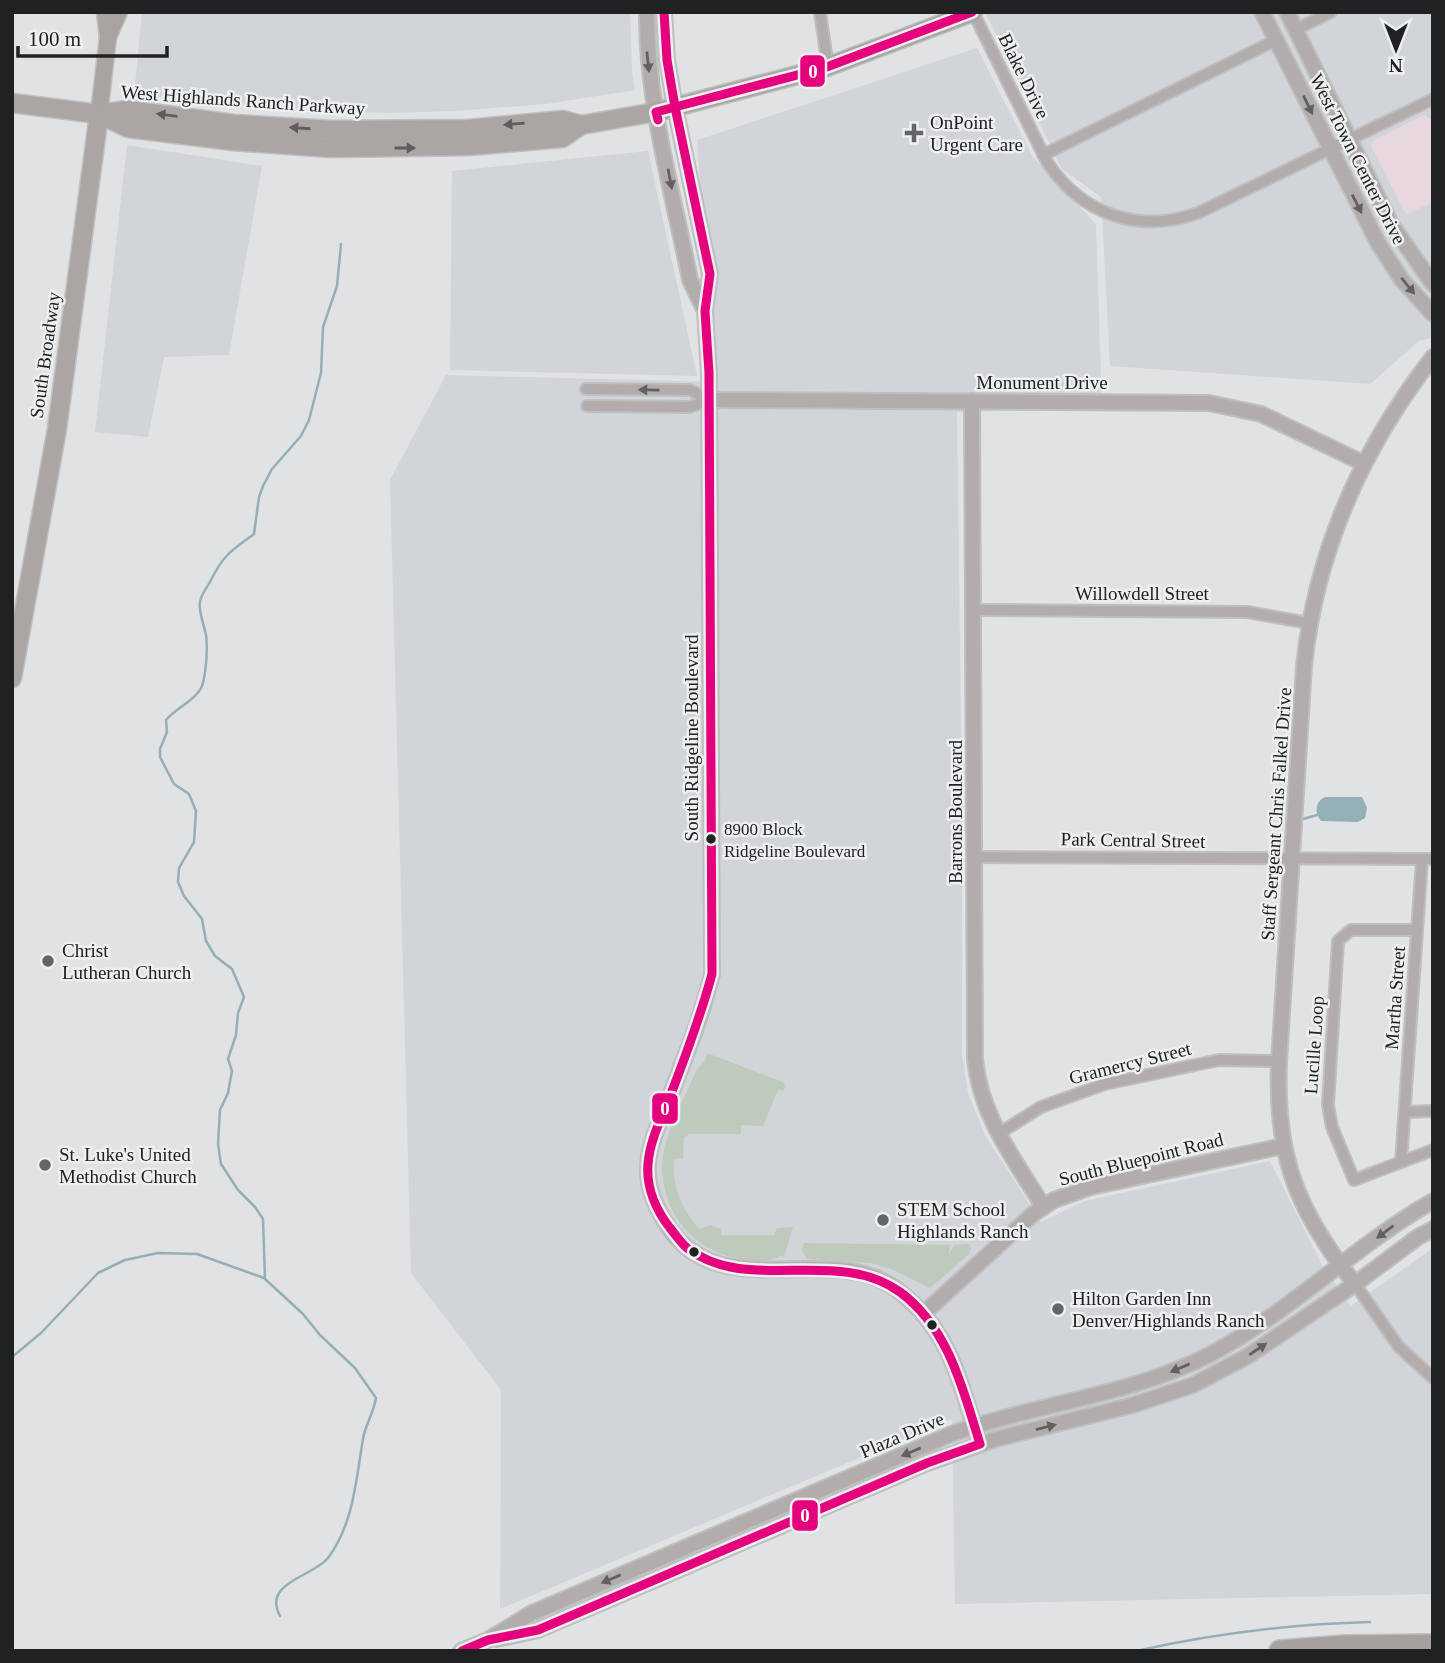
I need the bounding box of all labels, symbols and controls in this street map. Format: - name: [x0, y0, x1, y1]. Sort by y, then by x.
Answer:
- scale bar: [18, 14, 166, 58]
- north arrow: [1361, 14, 1431, 84]
- text: 100 m: [28, 27, 81, 51]
- street label: Blake Drive: [994, 30, 1054, 122]
- one-way arrow: [643, 51, 654, 73]
- line badge: 0: [799, 54, 826, 88]
- text: N: [1389, 55, 1403, 76]
- text: 0: [808, 61, 818, 82]
- street label: West Town Center Drive: [1306, 70, 1410, 248]
- street label: West Highlands Ranch Parkway: [120, 81, 366, 119]
- one-way arrow: [1302, 95, 1314, 115]
- one-way arrow: [156, 110, 178, 121]
- place label: OnPoint Urgent Care: [930, 112, 1023, 155]
- one-way arrow: [503, 119, 525, 130]
- one-way arrow: [289, 122, 311, 133]
- marker: OnPoint Urgent Care: [904, 123, 924, 143]
- one-way arrow: [394, 142, 416, 154]
- one-way arrow: [664, 168, 675, 190]
- one-way arrow: [1351, 194, 1362, 214]
- one-way arrow: [1400, 278, 1415, 295]
- street label: South Broadway: [26, 290, 64, 419]
- street label: Monument Drive: [976, 372, 1108, 393]
- one-way arrow: [638, 384, 660, 395]
- street label: Willowdell Street: [1075, 583, 1210, 604]
- street label: South Ridgeline Boulevard: [681, 634, 702, 841]
- street label: Staff Sergeant Chris Falkel Drive: [1257, 687, 1295, 941]
- street label: Barrons Boulevard: [945, 739, 966, 884]
- place label: 8900 Block Ridgeline Boulevard: [724, 820, 866, 861]
- street label: Park Central Street: [1061, 828, 1206, 852]
- marker: 8900 Block Ridgeline Boulevard: [704, 832, 718, 846]
- place label: Christ Lutheran Church: [62, 940, 192, 983]
- street label: Martha Street: [1381, 945, 1409, 1051]
- marker: Christ Lutheran Church: [40, 953, 56, 969]
- street label: Lucille Loop: [1300, 995, 1328, 1095]
- street label: Gramercy Street: [1067, 1038, 1194, 1088]
- line badge: 0: [651, 1092, 679, 1125]
- text: 0: [660, 1098, 670, 1119]
- street label: South Bluepoint Road: [1057, 1128, 1226, 1190]
- place label: St. Luke's United Methodist Church: [59, 1144, 197, 1187]
- marker: St. Luke's United Methodist Church: [37, 1157, 53, 1173]
- place label: STEM School Highlands Ranch: [897, 1199, 1029, 1242]
- marker: STEM School Highlands Ranch: [875, 1212, 891, 1228]
- one-way arrow: [1376, 1225, 1395, 1239]
- unlabelled marker: [687, 1245, 701, 1259]
- place label: Hilton Garden Inn Denver/Highlands Ranch: [1072, 1288, 1265, 1331]
- marker: Hilton Garden Inn Denver/Highlands Ranch: [1050, 1301, 1066, 1317]
- unlabelled marker: [925, 1318, 939, 1332]
- one-way arrow: [1249, 1342, 1267, 1356]
- one-way arrow: [1169, 1363, 1190, 1374]
- street label: Plaza Drive: [857, 1408, 947, 1462]
- one-way arrow: [1035, 1421, 1057, 1432]
- one-way arrow: [900, 1447, 921, 1458]
- line badge: 0: [791, 1499, 819, 1532]
- text: 0: [800, 1505, 810, 1526]
- one-way arrow: [601, 1573, 621, 1585]

